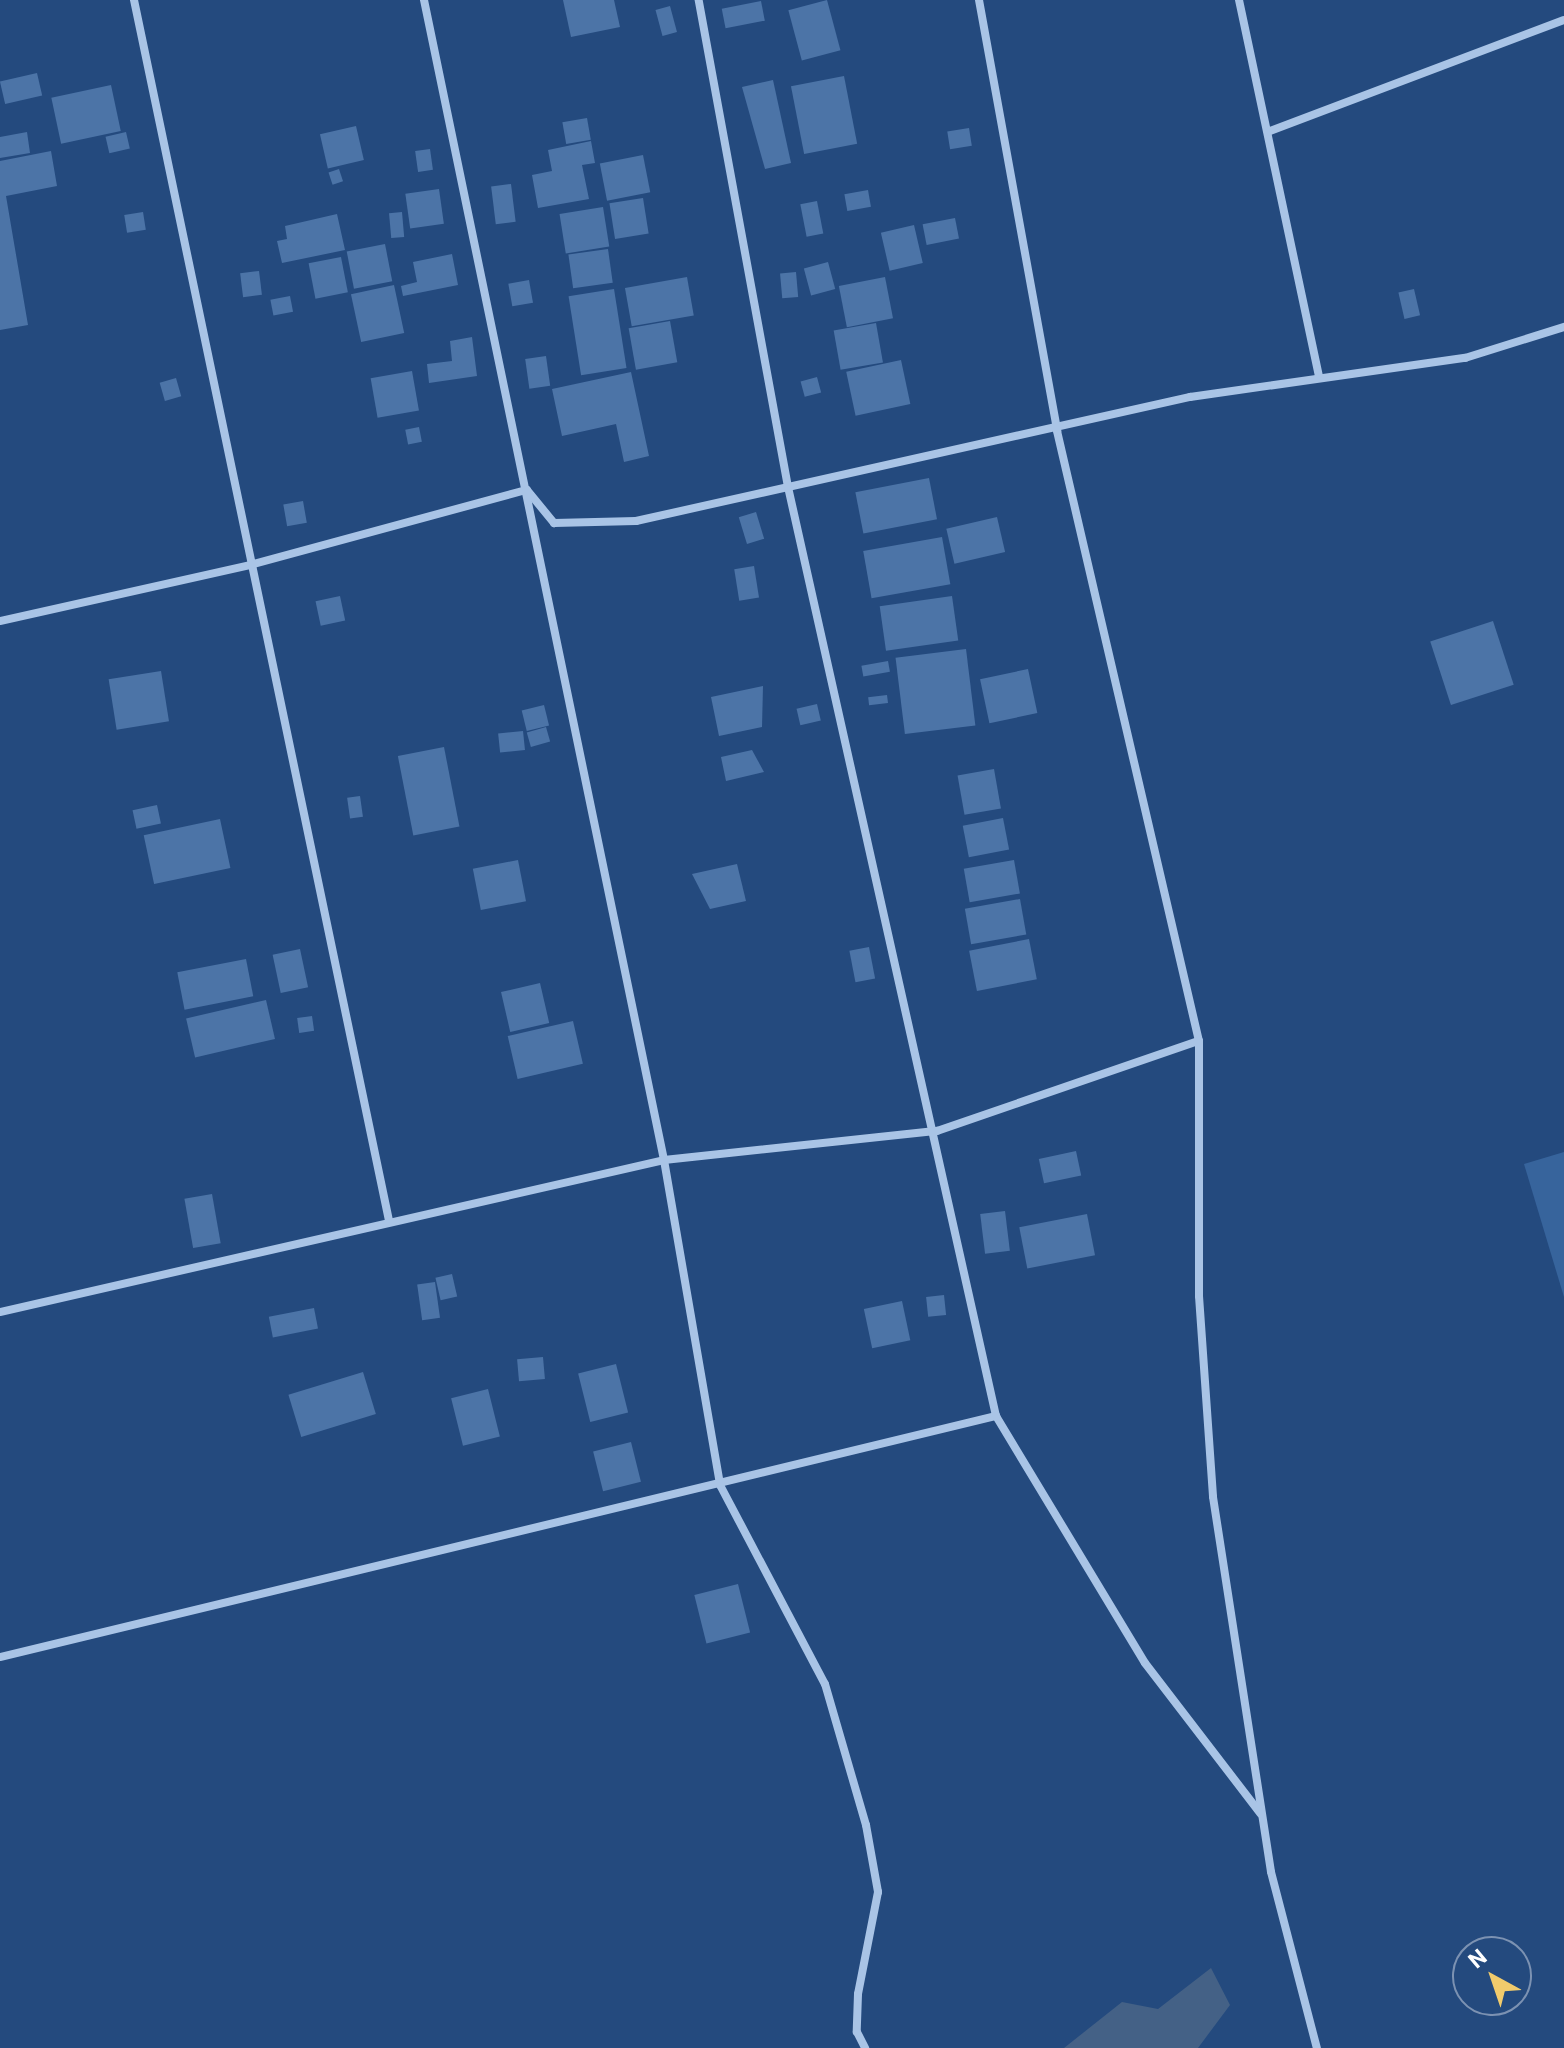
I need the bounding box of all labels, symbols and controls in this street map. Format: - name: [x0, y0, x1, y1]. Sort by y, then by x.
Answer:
- north arrow: [1452, 1936, 1532, 2016]
- text: N: [1464, 1944, 1492, 1973]

